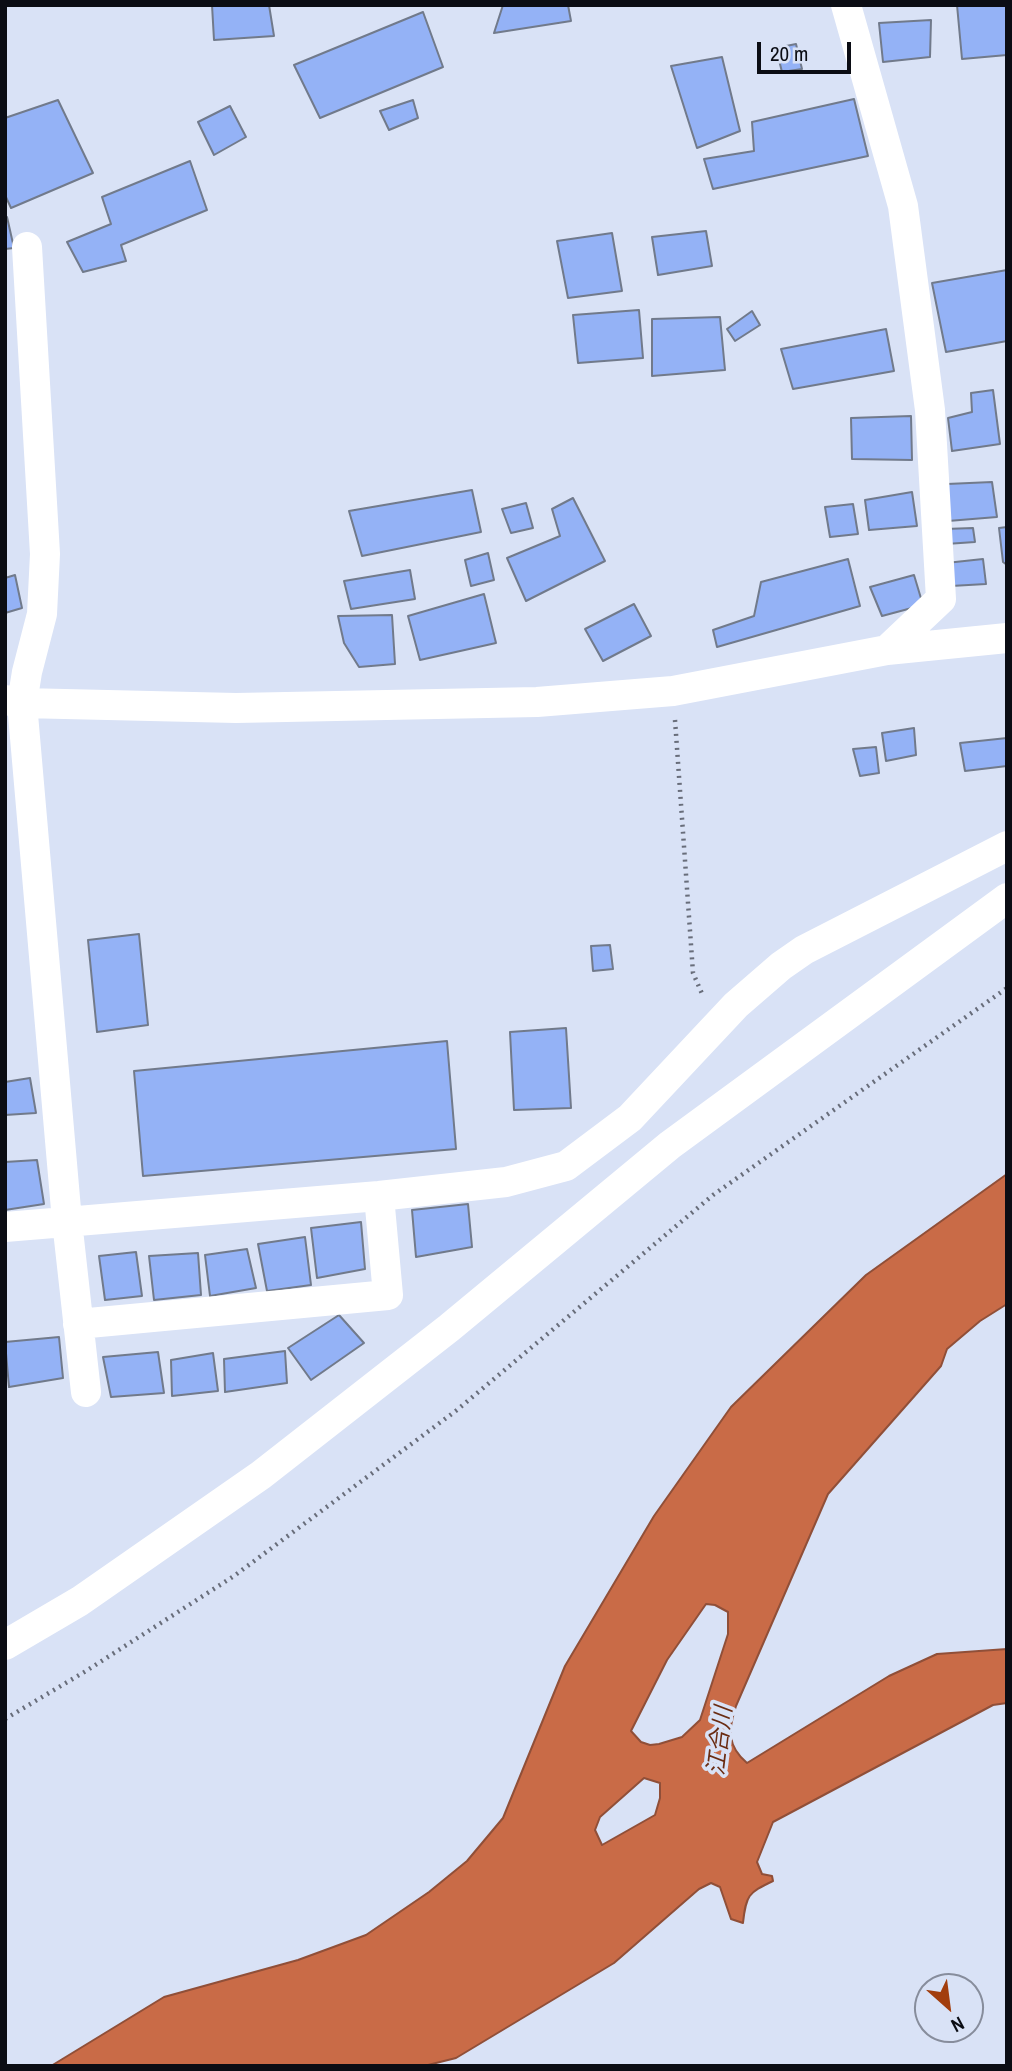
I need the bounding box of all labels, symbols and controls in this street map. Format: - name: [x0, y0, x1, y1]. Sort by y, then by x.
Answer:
- scale bar: [760, 28, 855, 72]
- text: 20 m: [770, 39, 808, 68]
- water label: 江合川: [703, 1705, 739, 1777]
- north arrow: [914, 1973, 984, 2043]
- text: N: [947, 2011, 969, 2039]

